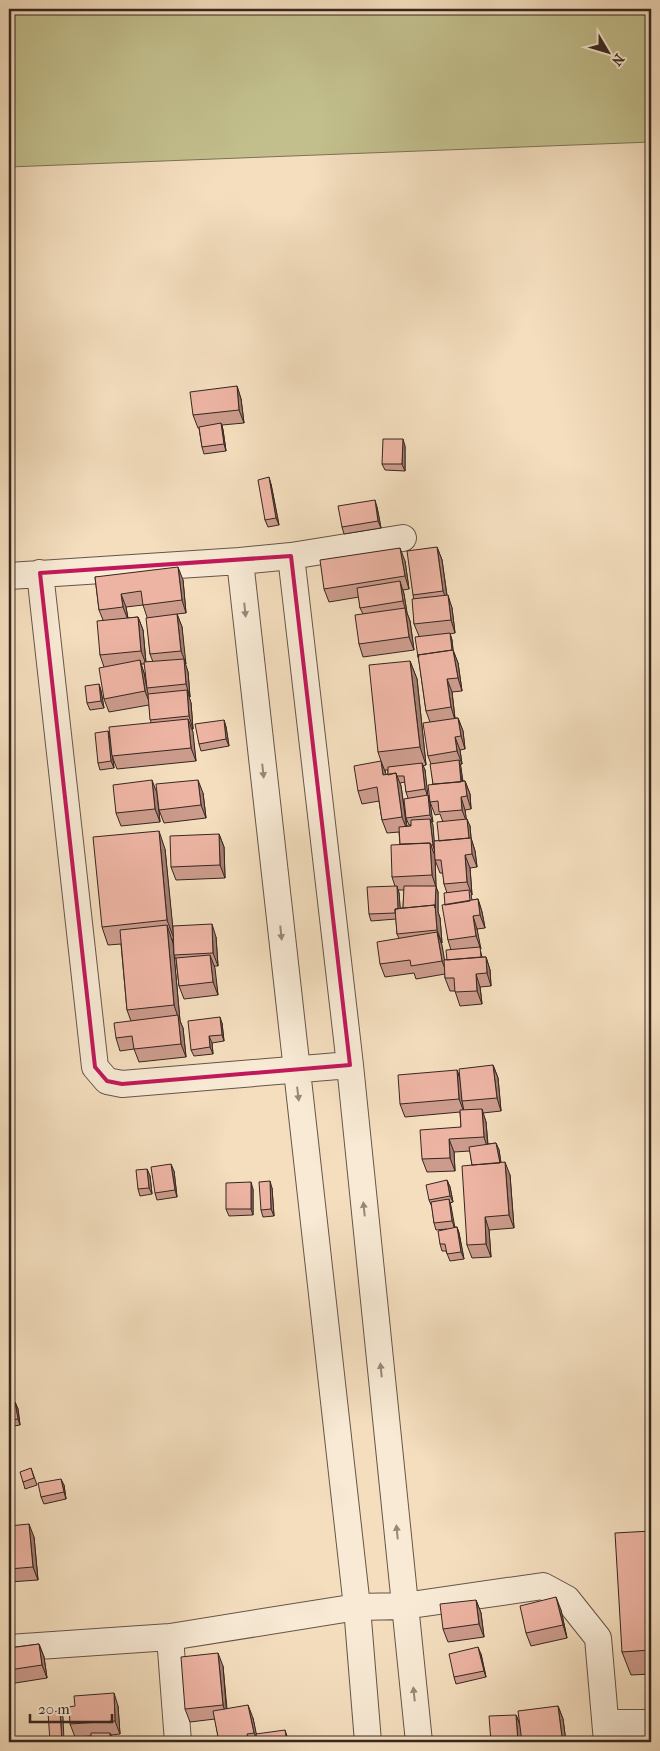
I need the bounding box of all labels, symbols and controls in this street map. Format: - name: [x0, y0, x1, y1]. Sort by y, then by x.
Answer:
- north arrow: [582, 28, 632, 78]
- text: N: [608, 50, 628, 69]
- one-way arrow: [241, 602, 249, 618]
- one-way arrow: [259, 764, 267, 780]
- one-way arrow: [277, 925, 285, 941]
- one-way arrow: [294, 1087, 302, 1103]
- one-way arrow: [360, 1200, 368, 1216]
- one-way arrow: [376, 1362, 384, 1378]
- one-way arrow: [393, 1524, 401, 1540]
- one-way arrow: [409, 1685, 417, 1701]
- scale bar: [30, 1691, 112, 1723]
- text: 20 m: [38, 1700, 70, 1718]

